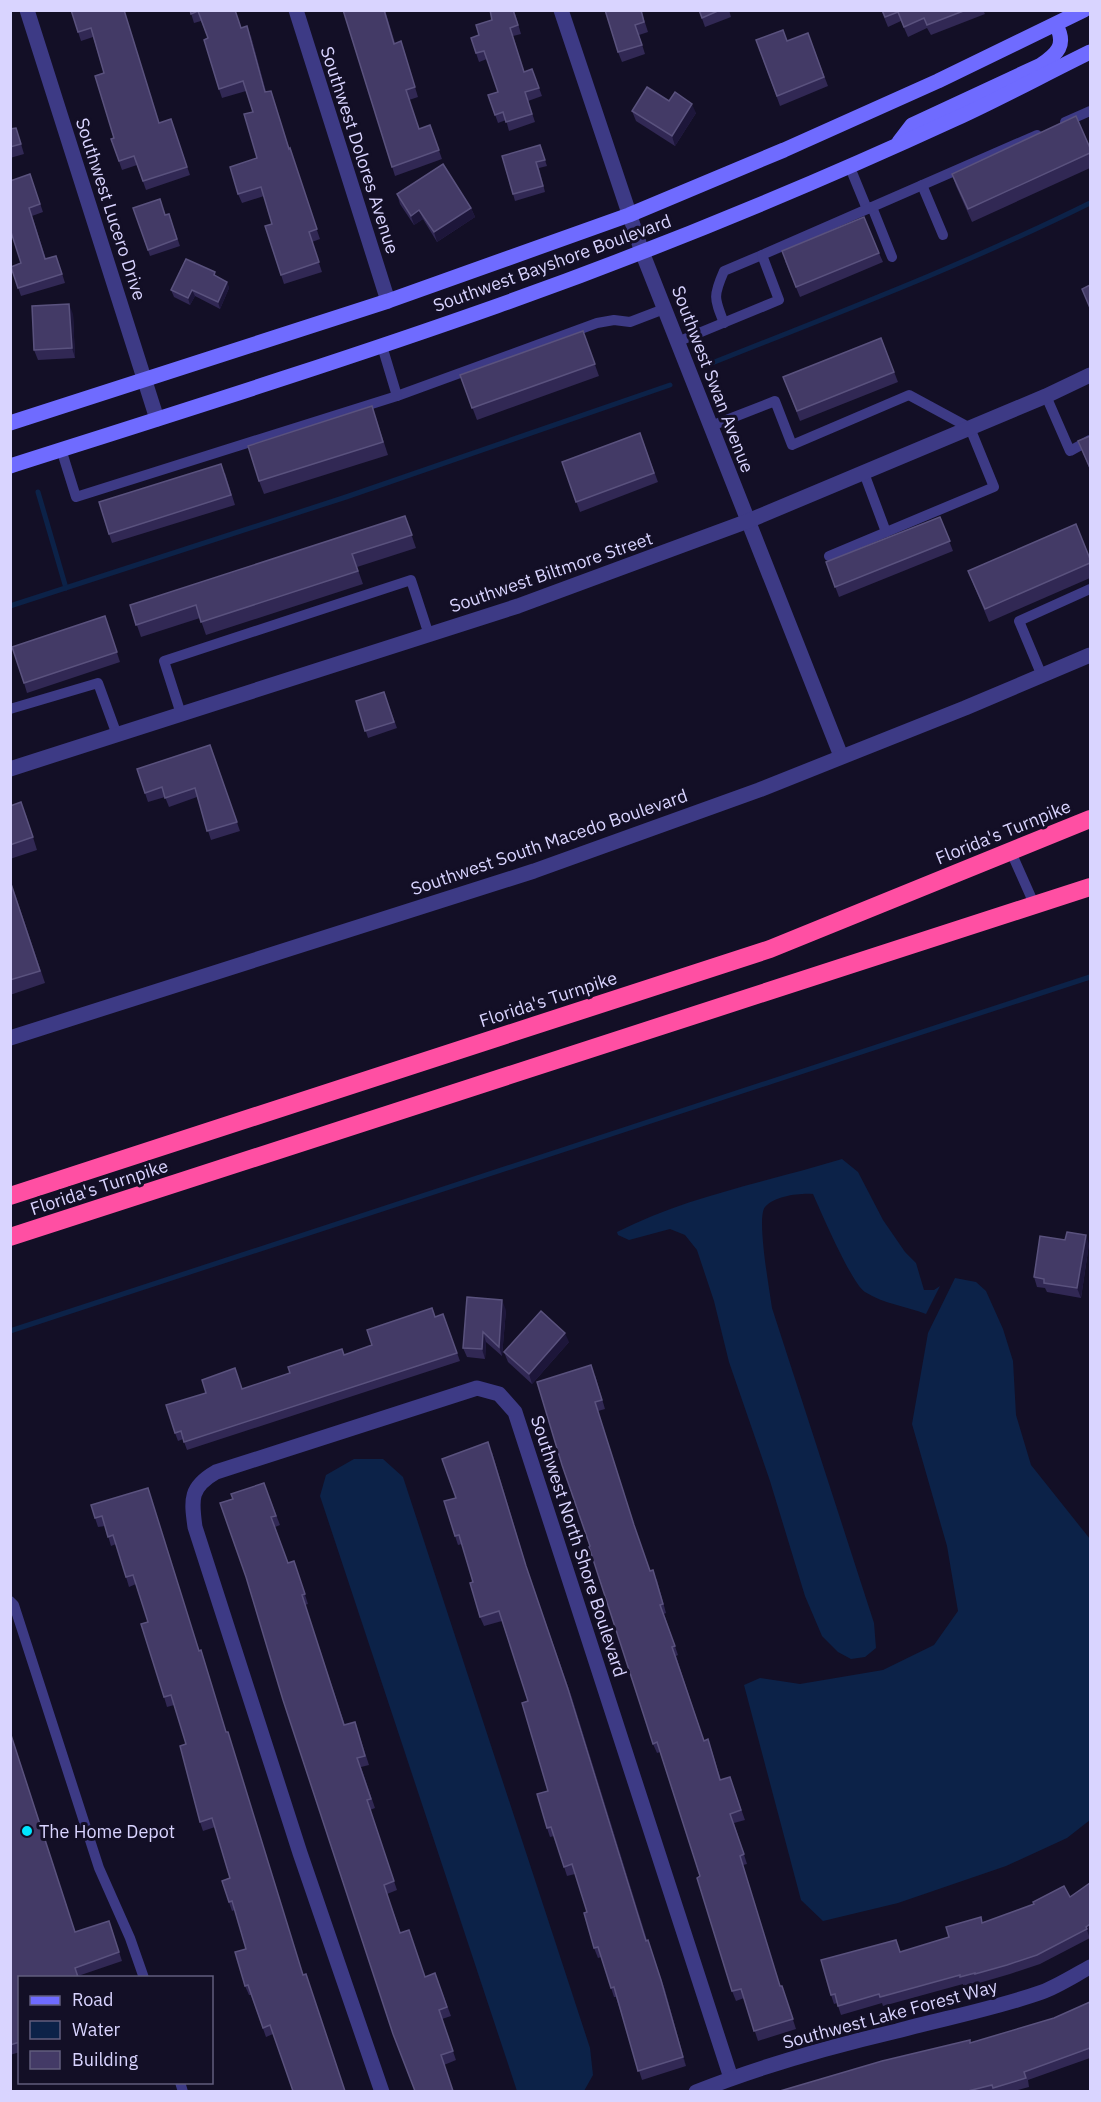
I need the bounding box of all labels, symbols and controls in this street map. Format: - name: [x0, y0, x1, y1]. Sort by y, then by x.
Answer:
- street label: Southwest Dolores Avenue: [316, 43, 404, 257]
- street label: Southwest Lucero Drive: [71, 115, 151, 303]
- street label: Southwest Bayshore Boulevard: [430, 209, 674, 317]
- street label: Southwest Swan Avenue: [667, 282, 759, 476]
- street label: Southwest Biltmore Street: [446, 526, 656, 618]
- street label: Southwest South Macedo Boulevard: [408, 784, 690, 900]
- street label: Florida's Turnpike: [932, 794, 1074, 870]
- street label: Florida's Turnpike: [476, 966, 620, 1032]
- street label: Florida's Turnpike: [27, 1154, 171, 1220]
- street label: Southwest North Shore Boulevard: [526, 1412, 632, 1680]
- place label: The Home Depot: [39, 1820, 175, 1843]
- marker: The Home Depot: [20, 1824, 34, 1838]
- street label: Southwest Lake Forest Way: [780, 1974, 1000, 2054]
- legend: [18, 1976, 213, 2084]
- text: Road: [72, 1988, 113, 2011]
- text: Water: [72, 2018, 121, 2041]
- text: Building: [72, 2048, 139, 2071]

